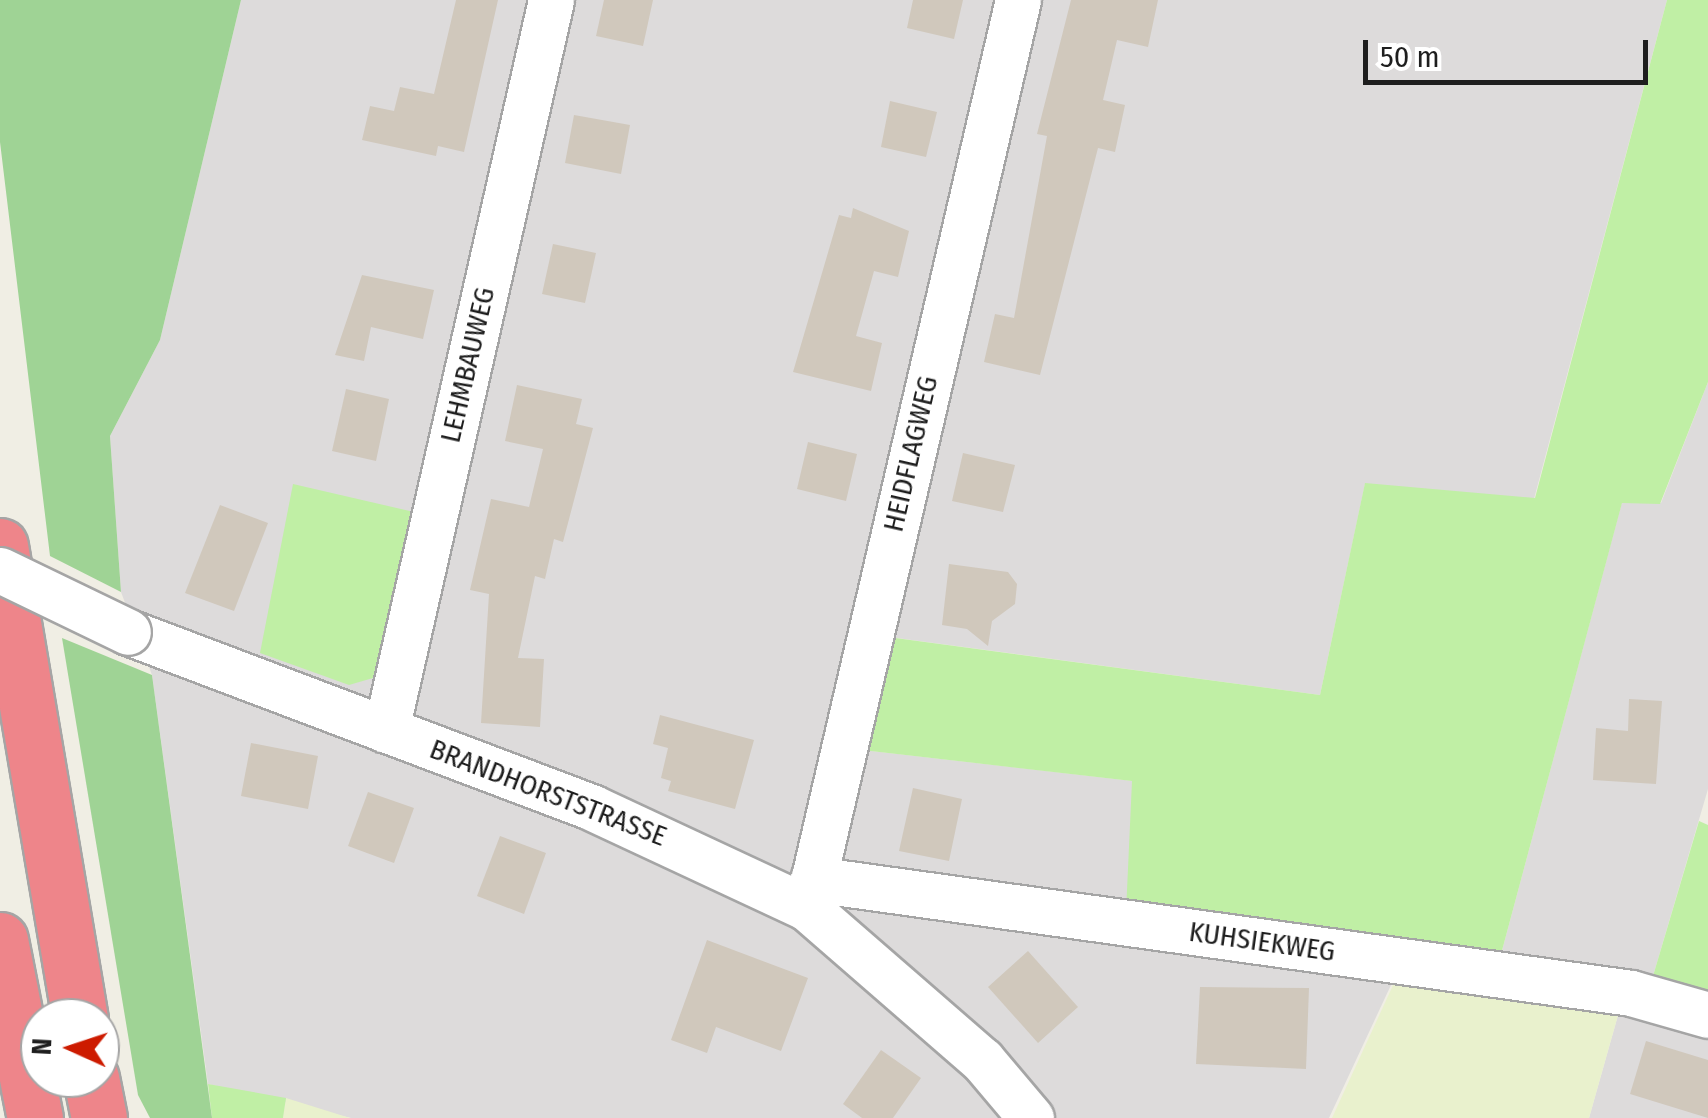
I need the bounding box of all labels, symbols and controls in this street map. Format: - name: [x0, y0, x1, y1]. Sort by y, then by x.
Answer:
- scale bar: [1368, 20, 1653, 82]
- text: 50 m: [1380, 39, 1440, 75]
- street label: LEHMBAUWEG: [434, 284, 502, 446]
- street label: HEIDFLAGWEG: [877, 373, 945, 535]
- street label: BRANDHORSTSTRASSE: [425, 732, 671, 854]
- street label: KUHSIEKWEG: [1187, 915, 1337, 969]
- north arrow: [20, 998, 120, 1098]
- text: N: [25, 1037, 58, 1056]

